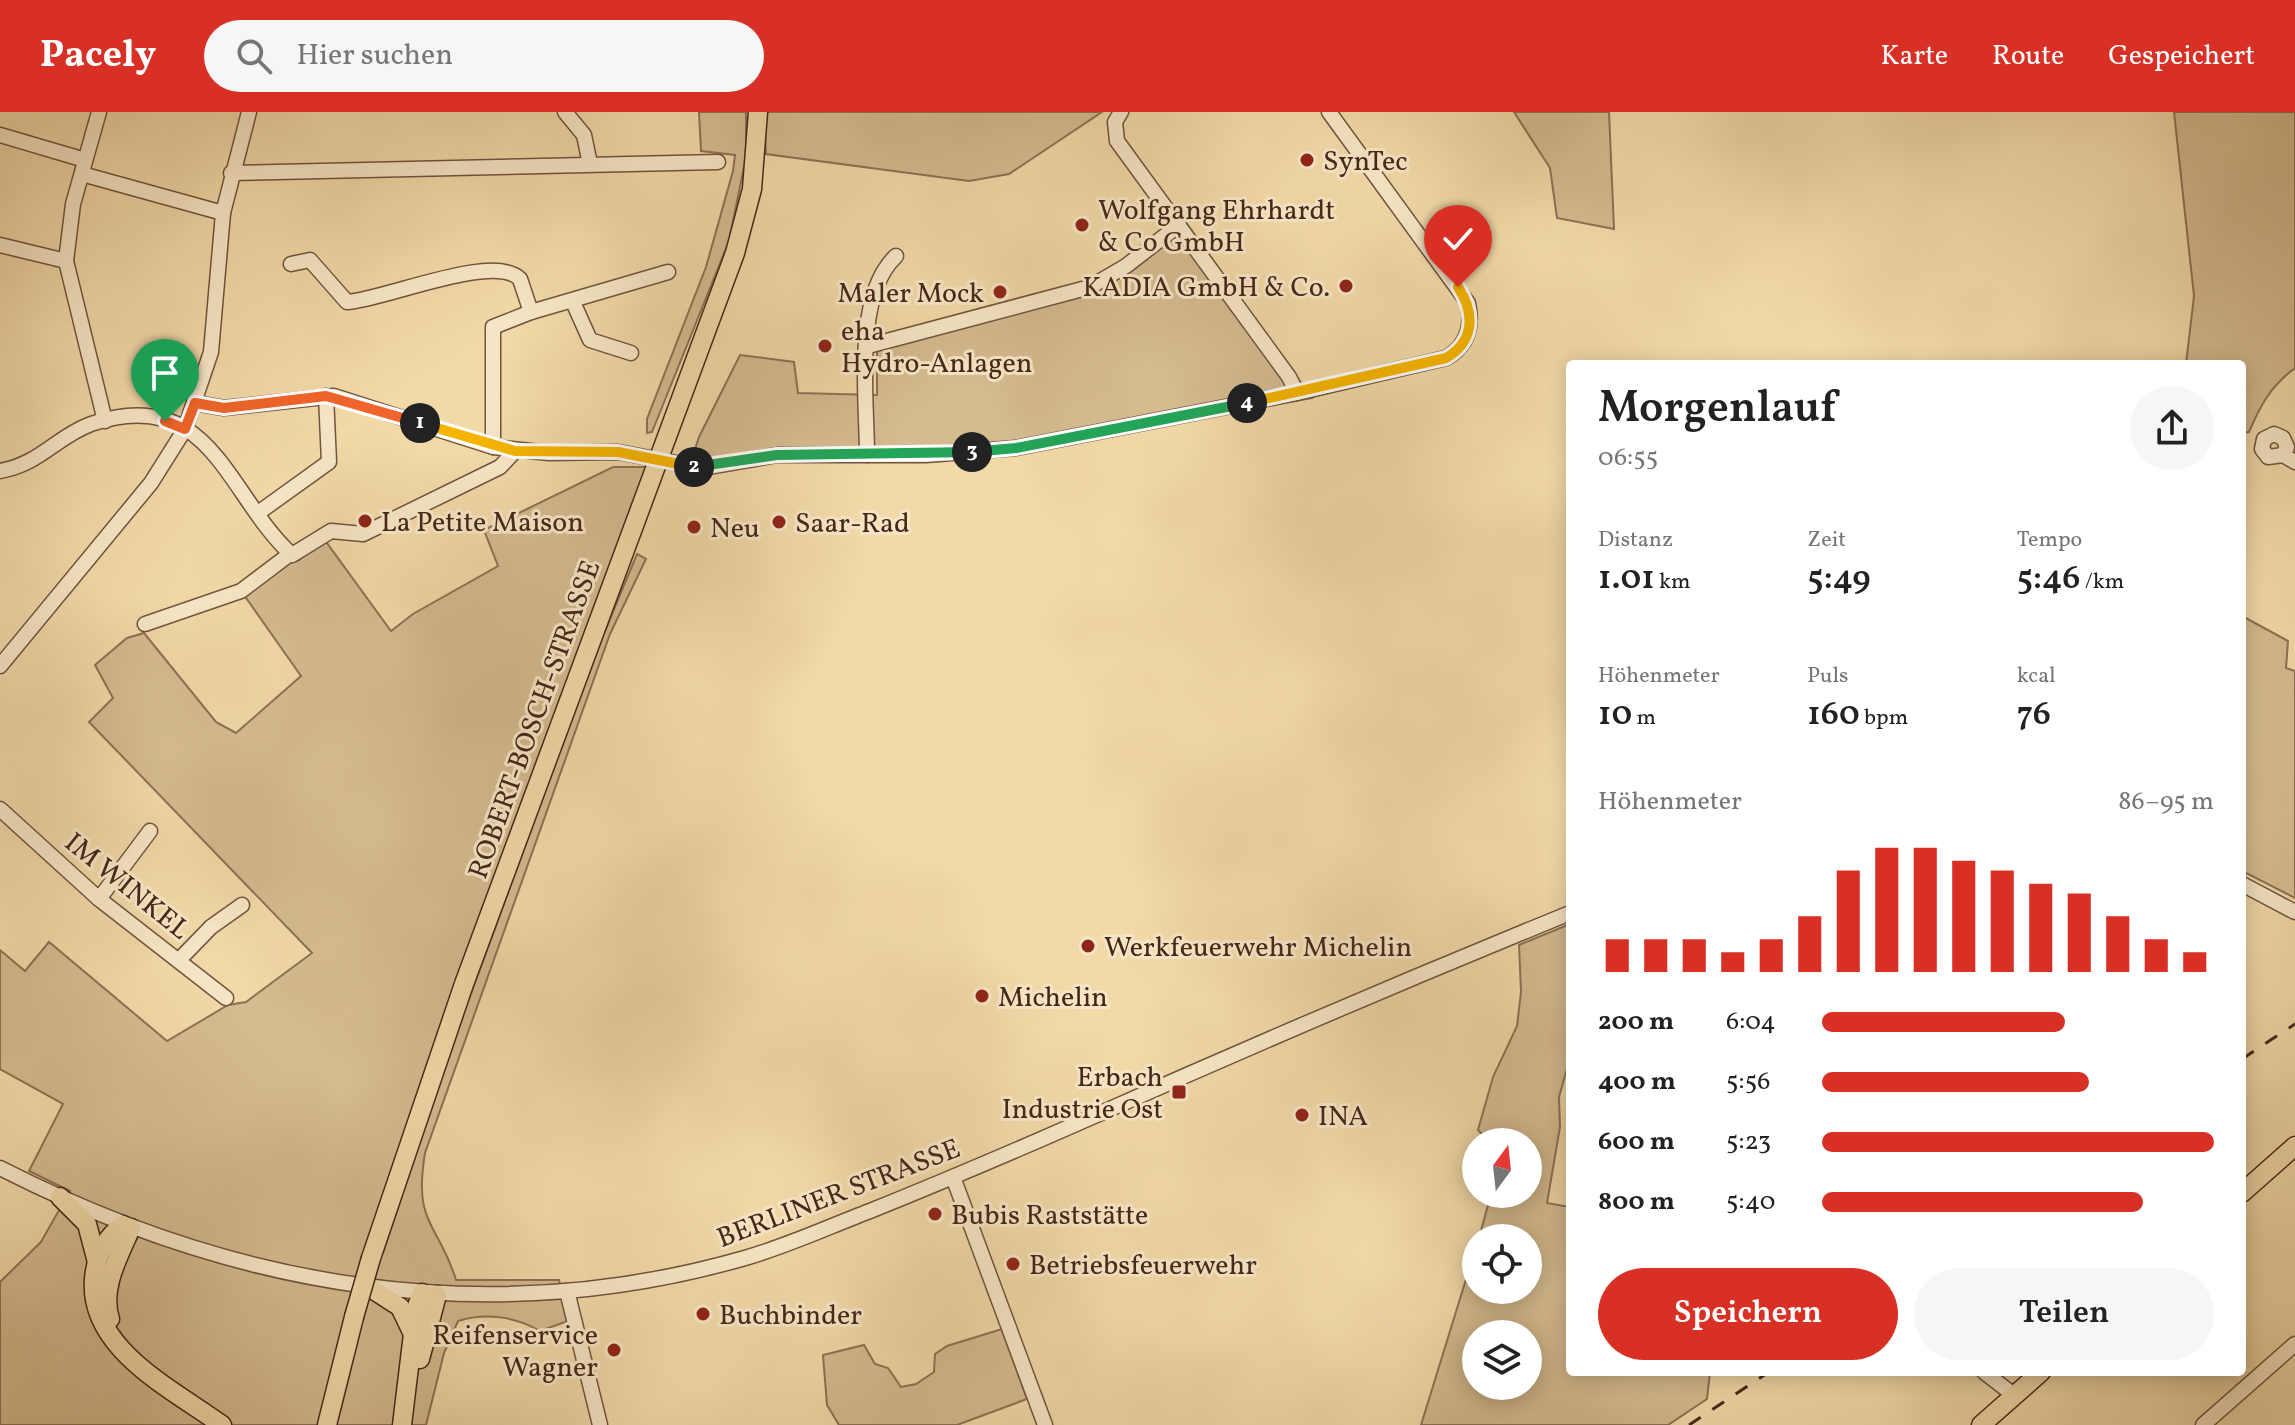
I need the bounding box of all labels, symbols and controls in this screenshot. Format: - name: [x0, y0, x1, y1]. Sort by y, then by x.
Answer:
- search box: [204, 20, 764, 92]
- text: Pacely: [40, 30, 156, 83]
- icon: search: [232, 34, 276, 78]
- text: Hier suchen: [296, 35, 453, 77]
- text: Karte: [1881, 37, 1948, 76]
- text: Route: [1992, 37, 2064, 76]
- text: Gespeichert: [2108, 37, 2255, 76]
- place label: SynTec: [1323, 143, 1408, 182]
- marker: SynTec: [1298, 151, 1316, 169]
- place label: Wolfgang Ehrhardt & Co GmbH: [1098, 192, 1335, 263]
- pin: [1424, 205, 1492, 287]
- marker: Wolfgang Ehrhardt & Co GmbH: [1073, 216, 1091, 234]
- icon: check: [1436, 217, 1480, 261]
- place label: KADIA GmbH & Co.: [1083, 269, 1330, 308]
- place label: Maler Mock: [838, 275, 984, 314]
- marker: KADIA GmbH & Co.: [1337, 277, 1355, 295]
- marker: Maler Mock: [991, 283, 1009, 301]
- place label: eha Hydro-Anlagen: [841, 313, 1032, 384]
- marker: eha Hydro-Anlagen: [816, 337, 834, 355]
- pin: [131, 339, 199, 421]
- icon: arrive: [143, 351, 187, 395]
- text: Morgenlauf: [1598, 379, 1837, 440]
- pin: 4: [1227, 383, 1267, 423]
- button: share: [2130, 386, 2214, 470]
- text: 4: [1240, 387, 1254, 418]
- pin: 1: [400, 403, 440, 443]
- text: 1: [416, 407, 424, 438]
- pin: 3: [952, 432, 992, 472]
- text: 3: [966, 436, 978, 467]
- text: 06:55: [1598, 440, 1658, 476]
- pin: 2: [674, 447, 714, 487]
- text: 2: [688, 451, 700, 482]
- place label: La Petite Maison: [381, 504, 584, 543]
- place label: Saar-Rad: [795, 505, 910, 544]
- place label: Neu: [710, 510, 760, 549]
- marker: La Petite Maison: [356, 512, 374, 530]
- marker: Saar-Rad: [770, 513, 788, 531]
- marker: Neu: [685, 518, 703, 536]
- text: Distanz: [1598, 525, 1673, 556]
- text: Zeit: [1807, 525, 1846, 556]
- text: Tempo: [2017, 525, 2082, 556]
- street label: ROBERT-BOSCH-STRASSE: [460, 555, 611, 885]
- text: 1.01: [1598, 556, 1655, 603]
- text: 5:49: [1807, 556, 1871, 603]
- text: 5:46: [2017, 556, 2080, 603]
- text: km: [1655, 567, 1691, 598]
- text: /km: [2080, 567, 2124, 598]
- text: Höhenmeter: [1598, 661, 1720, 692]
- text: Puls: [1807, 661, 1849, 692]
- text: kcal: [2017, 661, 2056, 692]
- text: 10: [1598, 692, 1632, 739]
- text: 160: [1807, 692, 1860, 739]
- text: 76: [2017, 692, 2051, 739]
- text: m: [1632, 703, 1656, 734]
- text: bpm: [1860, 703, 1908, 734]
- text: Höhenmeter: [1598, 784, 1742, 820]
- text: 86–95 m: [2118, 784, 2214, 820]
- street label: IM WINKEL: [55, 824, 198, 950]
- place label: Werkfeuerwehr Michelin: [1104, 929, 1412, 968]
- marker: Werkfeuerwehr Michelin: [1079, 937, 1097, 955]
- place label: Michelin: [998, 979, 1108, 1018]
- marker: Michelin: [973, 987, 991, 1005]
- text: 200 m: [1598, 1004, 1674, 1040]
- text: 6:04: [1726, 1004, 1776, 1040]
- place label: Erbach Industrie Ost: [1002, 1059, 1163, 1130]
- text: 400 m: [1598, 1064, 1676, 1100]
- text: 5:56: [1726, 1064, 1770, 1100]
- marker: Erbach Industrie Ost: [1170, 1083, 1188, 1101]
- place label: INA: [1318, 1098, 1368, 1137]
- marker: INA: [1293, 1106, 1311, 1124]
- text: 600 m: [1598, 1124, 1675, 1160]
- text: 5:23: [1726, 1124, 1771, 1160]
- north arrow: [1462, 1128, 1542, 1208]
- map controls: [1462, 1128, 1542, 1400]
- street label: BERLINER STRASSE: [711, 1130, 966, 1259]
- text: 800 m: [1598, 1184, 1675, 1220]
- text: 5:40: [1726, 1184, 1775, 1220]
- place label: Bubis Raststätte: [951, 1197, 1148, 1236]
- marker: Bubis Raststätte: [926, 1205, 944, 1223]
- button: locate: [1462, 1224, 1542, 1304]
- place label: Betriebsfeuerwehr: [1029, 1247, 1257, 1286]
- marker: Betriebsfeuerwehr: [1004, 1255, 1022, 1273]
- button: Speichern: [1598, 1268, 1898, 1360]
- button: Teilen: [1914, 1268, 2214, 1360]
- place label: Buchbinder: [719, 1297, 862, 1336]
- marker: Buchbinder: [694, 1305, 712, 1323]
- place label: Reifenservice Wagner: [432, 1317, 598, 1388]
- button: layers: [1462, 1320, 1542, 1400]
- marker: Reifenservice Wagner: [605, 1341, 623, 1359]

